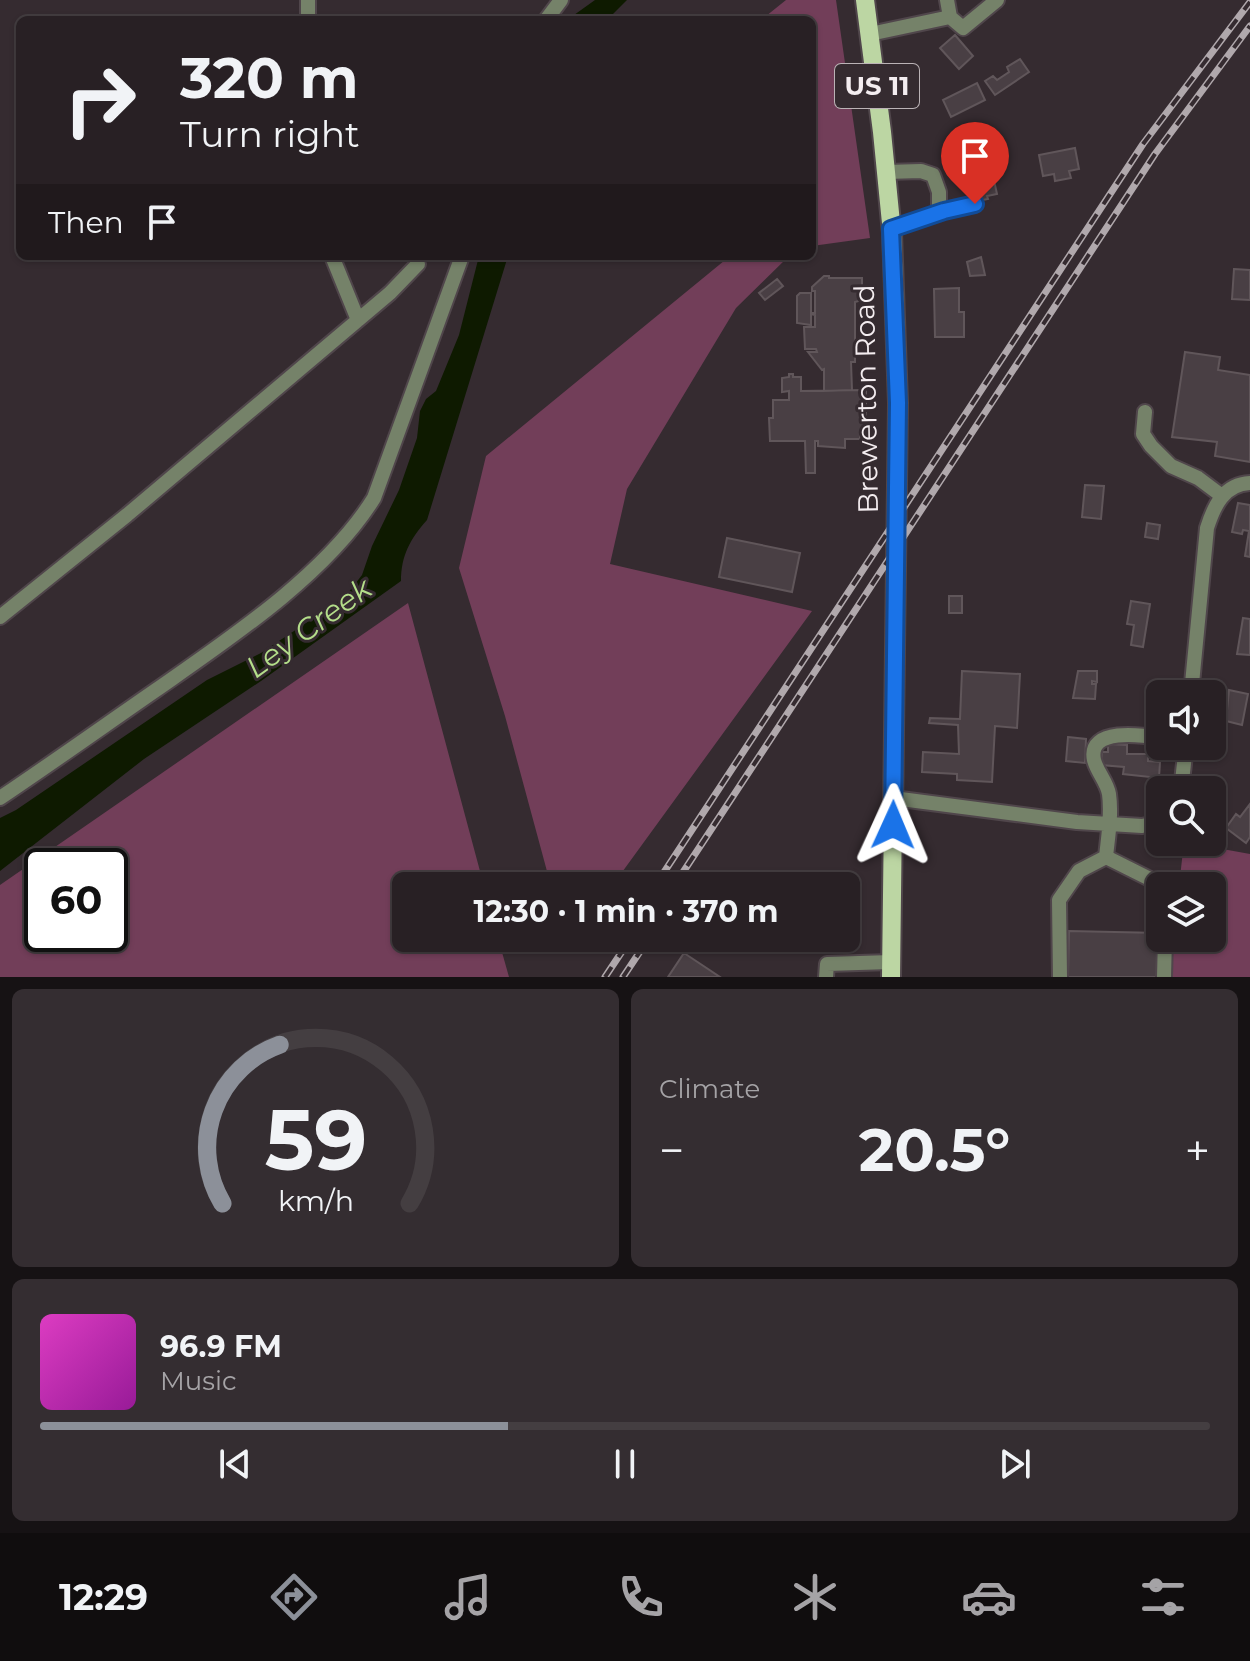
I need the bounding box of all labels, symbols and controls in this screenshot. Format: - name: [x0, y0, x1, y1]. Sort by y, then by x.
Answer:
- text: 320 m: [180, 44, 359, 112]
- icon: right: [48, 48, 152, 152]
- road number: US 11: [835, 64, 919, 108]
- text: Turn right: [180, 112, 360, 156]
- pin: [941, 122, 1009, 204]
- icon: arrive: [953, 134, 997, 178]
- icon: arrive: [140, 200, 184, 244]
- text: Then: [48, 204, 124, 241]
- street label: Brewerton Road: [847, 284, 885, 514]
- water label: Ley Creek: [238, 569, 380, 686]
- map controls: [1146, 680, 1226, 952]
- button: sound: [1146, 680, 1226, 760]
- button: search: [1146, 776, 1226, 856]
- position arrow: [851, 783, 935, 867]
- speed limit sign: 60: [24, 848, 128, 952]
- button: layers: [1146, 872, 1226, 952]
- text: 12:30 · 1 min · 370 m: [474, 893, 778, 930]
- text: Climate: [659, 1073, 760, 1105]
- text: 59: [264, 1089, 367, 1191]
- text: 20.5°: [859, 1113, 1010, 1186]
- text: −: [659, 1123, 684, 1177]
- text: +: [1185, 1123, 1210, 1177]
- text: km/h: [277, 1183, 354, 1218]
- text: 96.9 FM: [160, 1328, 282, 1365]
- text: Music: [160, 1365, 237, 1397]
- icon: previous: [213, 1442, 257, 1486]
- icon: pause: [603, 1442, 647, 1486]
- icon: next: [993, 1442, 1037, 1486]
- icon: directions: [266, 1569, 322, 1625]
- icon: music: [440, 1569, 496, 1625]
- icon: phone: [613, 1569, 669, 1625]
- icon: climate: [787, 1569, 843, 1625]
- icon: car: [961, 1569, 1017, 1625]
- icon: filters: [1135, 1569, 1191, 1625]
- text: 12:29: [59, 1575, 148, 1619]

